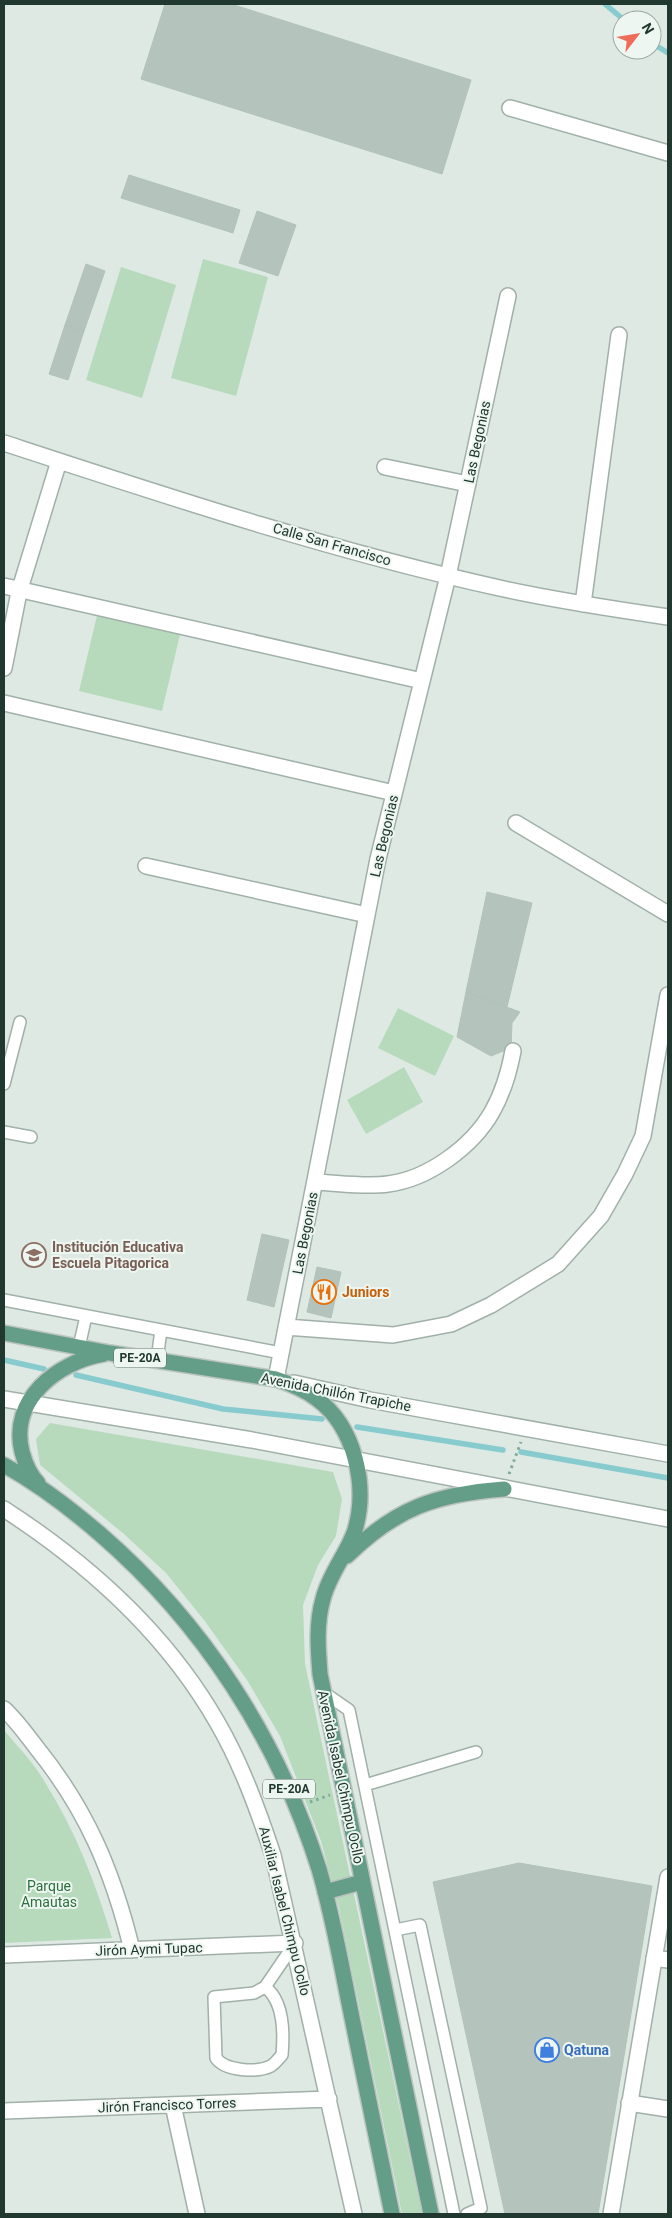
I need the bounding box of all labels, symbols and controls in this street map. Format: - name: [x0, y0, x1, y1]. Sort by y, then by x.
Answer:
- north arrow: [612, 10, 662, 60]
- text: N: [639, 20, 658, 37]
- street label: Las Begonias: [460, 399, 494, 485]
- street label: Calle San Francisco: [271, 519, 393, 569]
- street label: Las Begonias: [367, 793, 401, 879]
- street label: Las Begonias: [289, 1190, 321, 1276]
- place label: Institución Educativa Escuela Pitagorica: [52, 1239, 184, 1271]
- school or university icon: Institución Educativa Escuela Pitagorica: [21, 1242, 47, 1268]
- restaurant icon: Juniors: [311, 1279, 337, 1305]
- place label: Juniors: [342, 1284, 389, 1300]
- road number: PE-20A: [114, 1349, 166, 1368]
- street label: Avenida Chillón Trapiche: [260, 1370, 412, 1414]
- street label: Avenida Isabel Chimpu Ocllo: [315, 1689, 367, 1865]
- road number: PE-20A: [263, 1780, 315, 1798]
- street label: Auxiliar Isabel Chimpu Ocllo: [256, 1825, 314, 1997]
- park label: Parque Amautas: [21, 1878, 77, 1910]
- street label: Jirón Aymi Tupac: [95, 1939, 203, 1959]
- shop icon: Qatuna: [534, 2037, 560, 2063]
- place label: Qatuna: [564, 2042, 610, 2058]
- street label: Jirón Francisco Torres: [98, 2095, 236, 2115]

